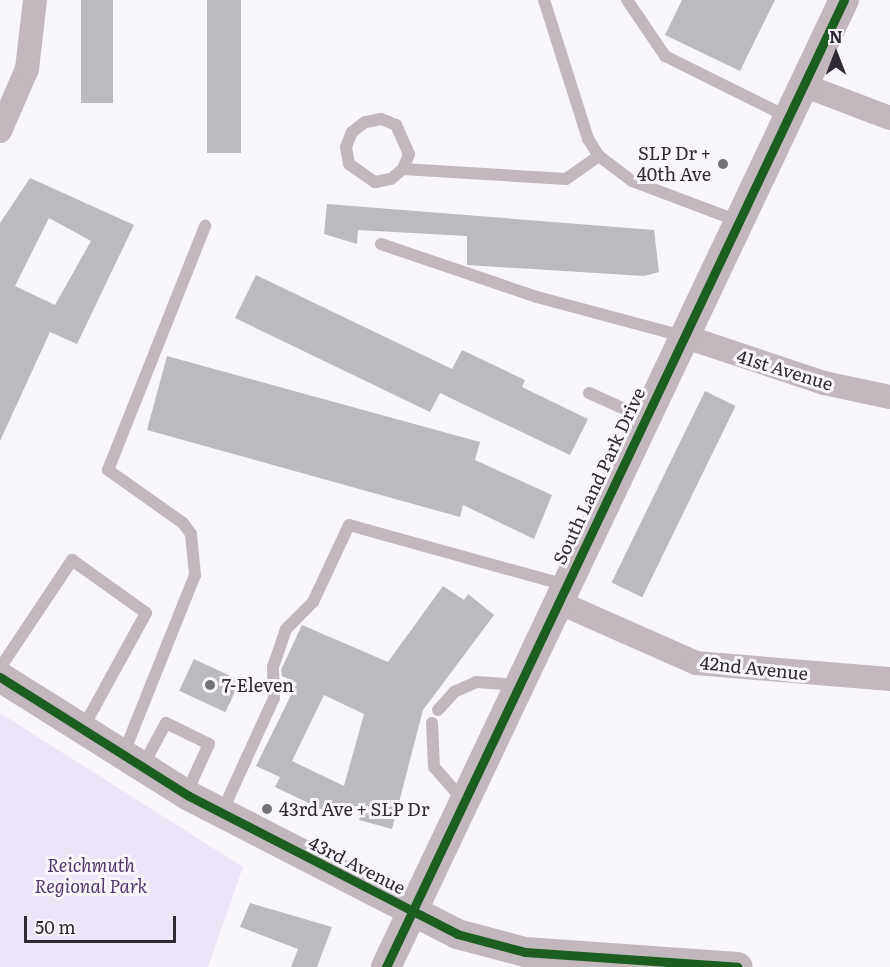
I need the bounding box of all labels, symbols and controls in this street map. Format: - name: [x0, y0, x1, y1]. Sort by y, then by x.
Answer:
- north arrow: [806, 24, 866, 84]
- text: N: [829, 24, 843, 48]
- place label: SLP Dr + 40th Ave: [637, 143, 711, 186]
- marker: SLP Dr + 40th Ave: [716, 157, 730, 171]
- street label: 41st Avenue: [734, 345, 836, 395]
- street label: South Land Park Drive: [548, 384, 650, 568]
- street label: 42nd Avenue: [699, 652, 809, 684]
- place label: 7-Eleven: [222, 674, 294, 696]
- marker: 7-Eleven: [203, 678, 217, 692]
- place label: 43rd Ave + SLP Dr: [279, 798, 429, 820]
- marker: 43rd Ave + SLP Dr: [260, 802, 274, 816]
- street label: 43rd Avenue: [305, 831, 409, 899]
- park label: Reichmuth Regional Park: [35, 855, 147, 898]
- scale bar: [27, 904, 178, 942]
- text: 50 m: [35, 913, 76, 940]

